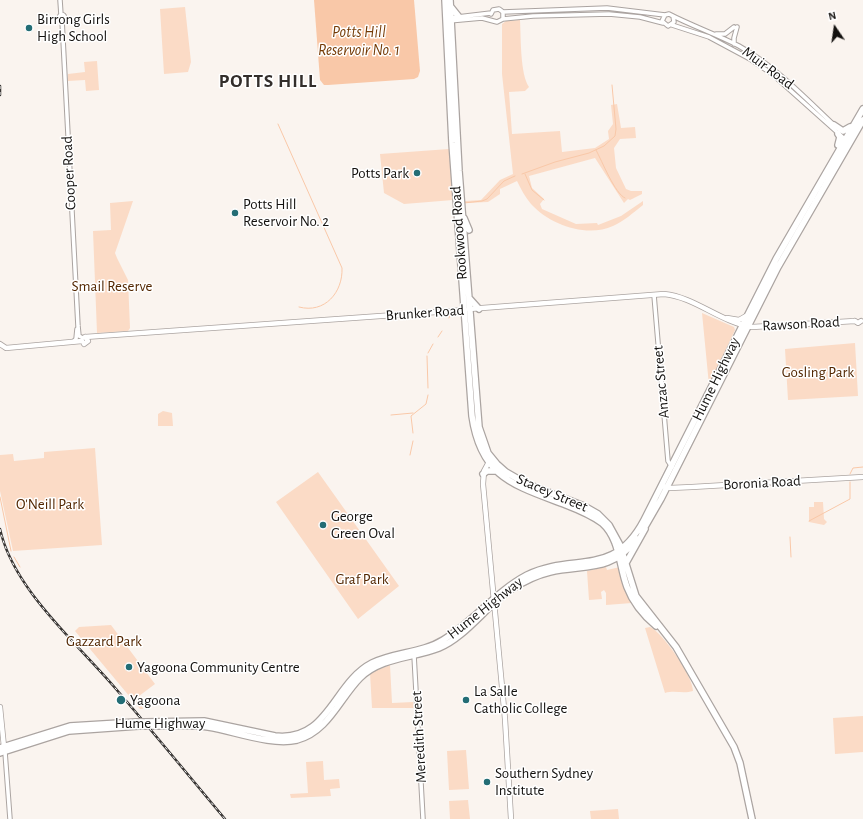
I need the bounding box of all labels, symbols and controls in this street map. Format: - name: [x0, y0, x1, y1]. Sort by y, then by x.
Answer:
- north arrow: [815, 8, 855, 48]
- place label: Birrong Girls High School: [37, 10, 110, 45]
- text: N: [827, 10, 837, 22]
- water label: Potts Hill Reservoir No. 1: [318, 22, 400, 60]
- marker: Birrong Girls High School: [24, 23, 34, 33]
- street label: Muir Road: [739, 43, 797, 93]
- district label: POTTS HILL: [219, 70, 317, 92]
- street label: Cooper Road: [58, 136, 80, 210]
- place label: Potts Park: [351, 164, 409, 182]
- marker: Potts Park: [412, 168, 422, 178]
- street label: Rookwood Road: [447, 185, 471, 281]
- place label: Potts Hill Reservoir No. 2: [243, 195, 329, 230]
- marker: Potts Hill Reservoir No. 2: [230, 208, 240, 218]
- park label: Smail Reserve: [72, 277, 152, 295]
- street label: Brunker Road: [385, 301, 465, 325]
- street label: Rawson Road: [762, 313, 840, 335]
- street label: Hume Highway: [688, 334, 744, 424]
- street label: Anzac Street: [649, 345, 673, 419]
- park label: Gosling Park: [782, 363, 854, 381]
- street label: Stacey Street: [514, 470, 590, 516]
- street label: Boronia Road: [723, 472, 801, 494]
- park label: O'Neill Park: [16, 495, 84, 513]
- place label: George Green Oval: [331, 507, 395, 542]
- marker: George Green Oval: [318, 520, 328, 530]
- park label: Graf Park: [335, 570, 389, 588]
- street label: Hume Highway: [444, 573, 526, 643]
- park label: Gazzard Park: [66, 632, 142, 650]
- place label: Yagoona Community Centre: [137, 658, 300, 676]
- marker: Yagoona Community Centre: [124, 662, 134, 672]
- place label: La Salle Catholic College: [474, 682, 568, 717]
- place label: Yagoona: [130, 691, 180, 709]
- street label: Meredith Street: [408, 691, 430, 783]
- marker: Yagoona: [115, 694, 127, 706]
- marker: La Salle Catholic College: [461, 695, 471, 705]
- street label: Hume Highway: [115, 714, 205, 732]
- place label: Southern Sydney Institute: [495, 764, 593, 799]
- marker: Southern Sydney Institute: [482, 777, 492, 787]

